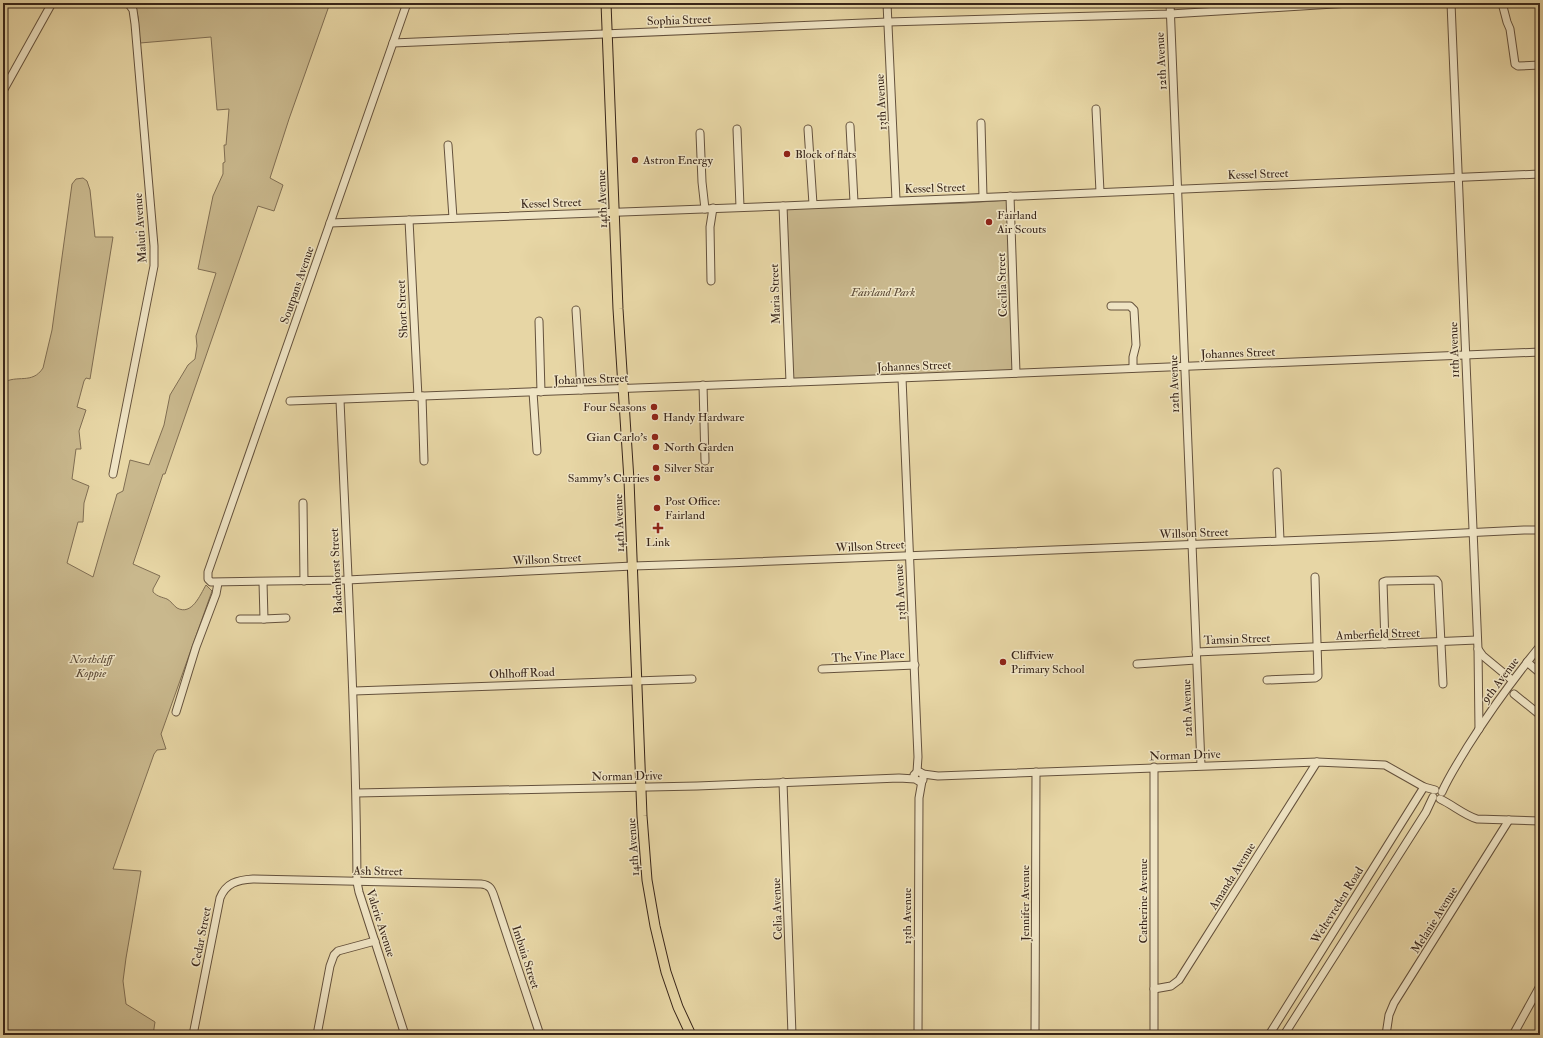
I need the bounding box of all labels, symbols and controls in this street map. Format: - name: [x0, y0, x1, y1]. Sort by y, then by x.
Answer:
- street label: Sophia Street: [647, 12, 712, 29]
- street label: 12th Avenue: [1152, 32, 1171, 90]
- street label: 13th Avenue: [873, 73, 890, 130]
- place label: Block of flats: [795, 147, 856, 162]
- marker: Block of flats: [782, 149, 792, 159]
- place label: Astron Energy: [642, 153, 714, 168]
- marker: Astron Energy: [630, 155, 640, 165]
- street label: Kessel Street: [1227, 166, 1289, 183]
- street label: 14th Avenue: [594, 170, 611, 228]
- street label: Kessel Street: [904, 180, 966, 197]
- street label: Maluti Avenue: [131, 193, 150, 263]
- street label: Kessel Street: [520, 195, 582, 212]
- place label: Fairland Air Scouts: [996, 208, 1046, 237]
- marker: Fairland Air Scouts: [984, 217, 994, 227]
- street label: Soutpans Avenue: [277, 244, 318, 326]
- street label: Cecilia Street: [994, 252, 1011, 317]
- street label: Maria Street: [767, 263, 784, 324]
- street label: Short Street: [393, 279, 412, 339]
- park label: Fairland Park: [850, 285, 915, 300]
- street label: 11th Avenue: [1446, 322, 1463, 378]
- street label: Johannes Street: [1200, 345, 1276, 362]
- street label: 12th Avenue: [1166, 355, 1183, 413]
- street label: Johannes Street: [876, 358, 952, 375]
- street label: Johannes Street: [553, 371, 629, 388]
- place label: Four Seasons: [583, 400, 646, 415]
- marker: Four Seasons: [649, 402, 659, 412]
- place label: Handy Hardware: [663, 410, 744, 425]
- marker: Handy Hardware: [650, 412, 660, 422]
- place label: Gian Carlo's: [586, 430, 647, 445]
- marker: Gian Carlo's: [650, 432, 660, 442]
- place label: North Garden: [664, 440, 734, 455]
- marker: North Garden: [651, 442, 661, 452]
- place label: Silver Star: [664, 461, 714, 476]
- marker: Silver Star: [651, 463, 661, 473]
- place label: Sammy's Curries: [568, 471, 649, 486]
- marker: Sammy's Curries: [652, 473, 662, 483]
- street label: 14th Avenue: [611, 494, 628, 552]
- place label: Post Office: Fairland: [665, 494, 720, 523]
- marker: Post Office: Fairland: [652, 503, 662, 513]
- marker: Link: [653, 523, 663, 533]
- street label: Willson Street: [1158, 525, 1229, 542]
- street label: Badenhorst Street: [327, 528, 346, 614]
- place label: Link: [646, 535, 670, 550]
- street label: Willson Street: [834, 537, 905, 556]
- street label: Willson Street: [511, 550, 582, 569]
- street label: 13th Avenue: [892, 563, 909, 620]
- street label: Amberfield Street: [1335, 626, 1420, 644]
- street label: Tamsin Street: [1203, 631, 1271, 648]
- street label: The Vine Place: [831, 647, 905, 666]
- place label: Cliffview Primary School: [1011, 648, 1084, 677]
- park label: Northcliff Koppie: [69, 652, 116, 681]
- street label: 9th Avenue: [1478, 654, 1523, 707]
- marker: Cliffview Primary School: [998, 657, 1008, 667]
- street label: Ohlhoff Road: [489, 665, 555, 682]
- street label: 12th Avenue: [1179, 679, 1196, 737]
- street label: Norman Drive: [1149, 747, 1221, 764]
- street label: Norman Drive: [591, 768, 663, 785]
- street label: 14th Avenue: [624, 817, 643, 877]
- street label: Amanda Avenue: [1205, 840, 1259, 913]
- street label: Catherine Avenue: [1136, 858, 1151, 944]
- street label: Ash Street: [352, 864, 403, 879]
- street label: Weltevreden Road: [1307, 864, 1367, 947]
- street label: Jennifer Avenue: [1018, 865, 1033, 942]
- street label: Celia Avenue: [769, 878, 786, 940]
- street label: Melanie Avenue: [1408, 884, 1461, 956]
- street label: Valerie Avenue: [363, 887, 399, 959]
- street label: 13th Avenue: [900, 888, 915, 944]
- street label: Cedar Street: [188, 906, 215, 968]
- street label: Imbuia Street: [508, 924, 543, 991]

